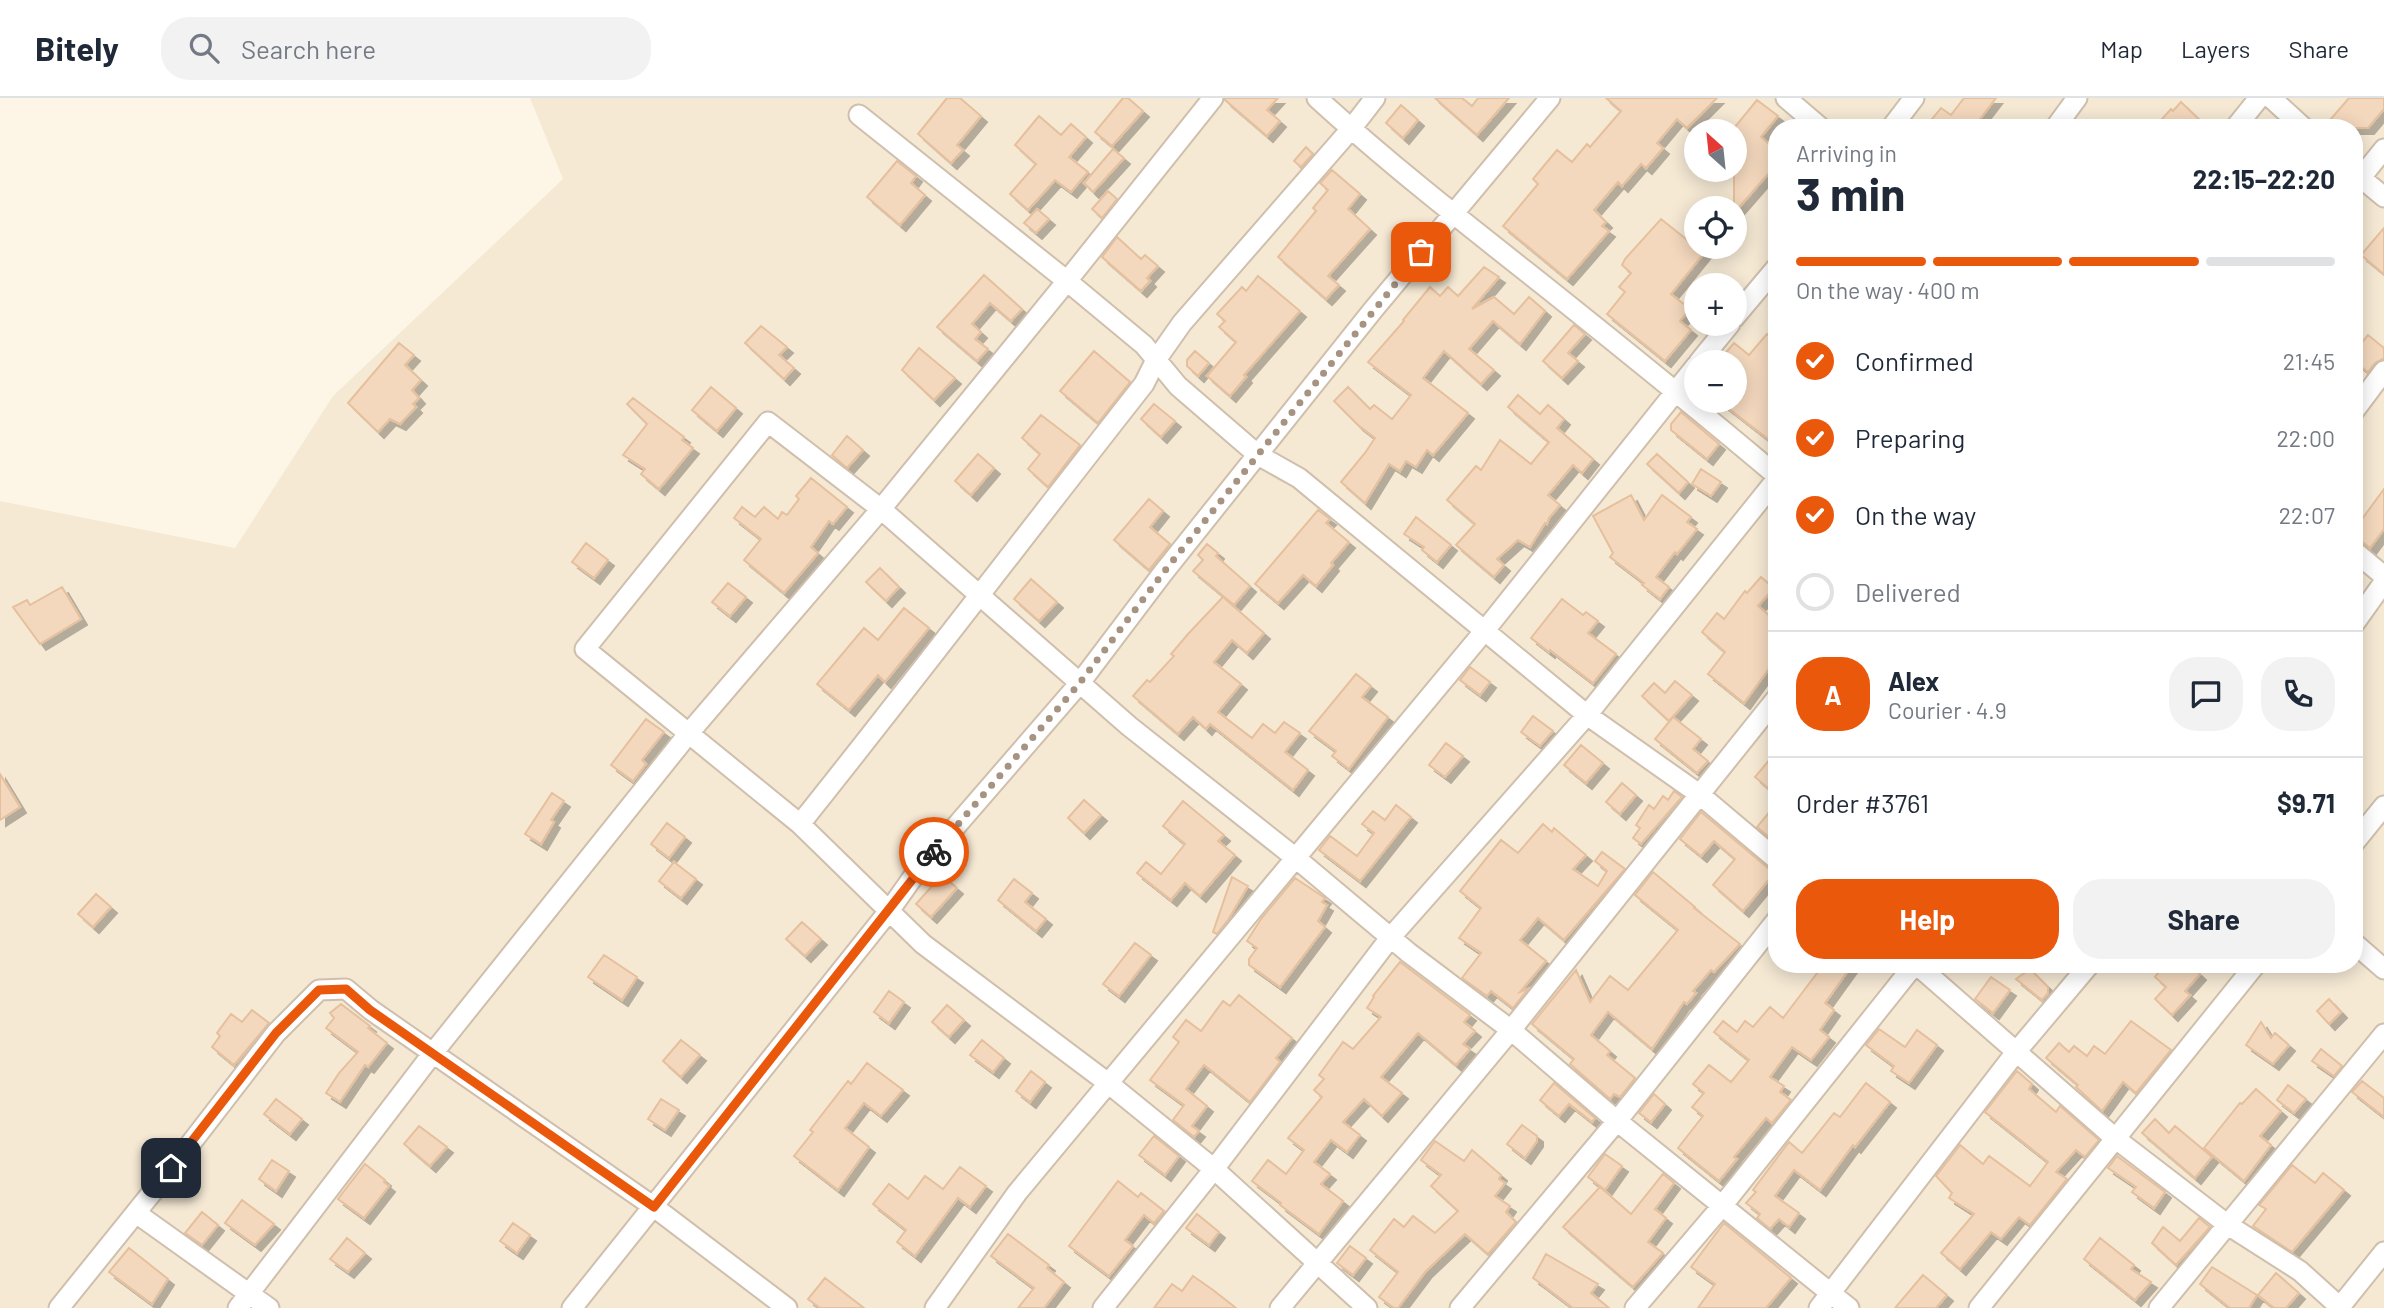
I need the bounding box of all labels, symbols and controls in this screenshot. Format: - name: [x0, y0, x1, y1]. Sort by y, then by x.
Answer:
- search box: [161, 17, 651, 80]
- text: Bitely: [35, 28, 119, 68]
- icon: search: [185, 29, 223, 67]
- text: Search here: [241, 33, 376, 64]
- text: Map: [2100, 34, 2143, 63]
- text: Layers: [2181, 34, 2250, 63]
- text: Share: [2288, 34, 2349, 63]
- north arrow: [1684, 119, 1746, 182]
- map controls: [1684, 119, 1747, 413]
- text: Arriving in: [1796, 139, 1897, 167]
- text: 22:15–22:20: [2193, 163, 2335, 194]
- text: 3 min: [1796, 165, 1905, 220]
- button: locate: [1684, 196, 1747, 259]
- pin: [1391, 222, 1451, 282]
- icon: bag: [1402, 233, 1440, 271]
- button: +: [1684, 273, 1747, 336]
- text: On the way · 400 m: [1796, 276, 1980, 304]
- icon: check: [1796, 342, 1834, 380]
- text: Confirmed: [1855, 345, 1974, 376]
- text: 21:45: [2283, 347, 2335, 375]
- button: −: [1684, 350, 1747, 413]
- icon: check: [1796, 419, 1834, 457]
- text: Preparing: [1855, 422, 1965, 453]
- text: 22:00: [2277, 424, 2335, 452]
- icon: check: [1796, 496, 1834, 534]
- text: On the way: [1855, 499, 1976, 530]
- text: 22:07: [2279, 501, 2335, 529]
- text: Delivered: [1855, 576, 1961, 607]
- button: chat: [2169, 657, 2243, 731]
- button: phone: [2261, 657, 2335, 731]
- text: Alex: [1888, 665, 1939, 696]
- text: A: [1824, 679, 1842, 710]
- text: Courier · 4.9: [1888, 696, 2007, 724]
- text: Order #3761: [1796, 787, 1929, 818]
- text: $9.71: [2277, 787, 2335, 818]
- courier: [899, 817, 969, 887]
- icon: bike: [915, 833, 953, 871]
- button: Help: [1796, 879, 2059, 959]
- button: Share: [2073, 879, 2335, 959]
- pin: [141, 1138, 201, 1198]
- icon: home: [152, 1149, 190, 1187]

